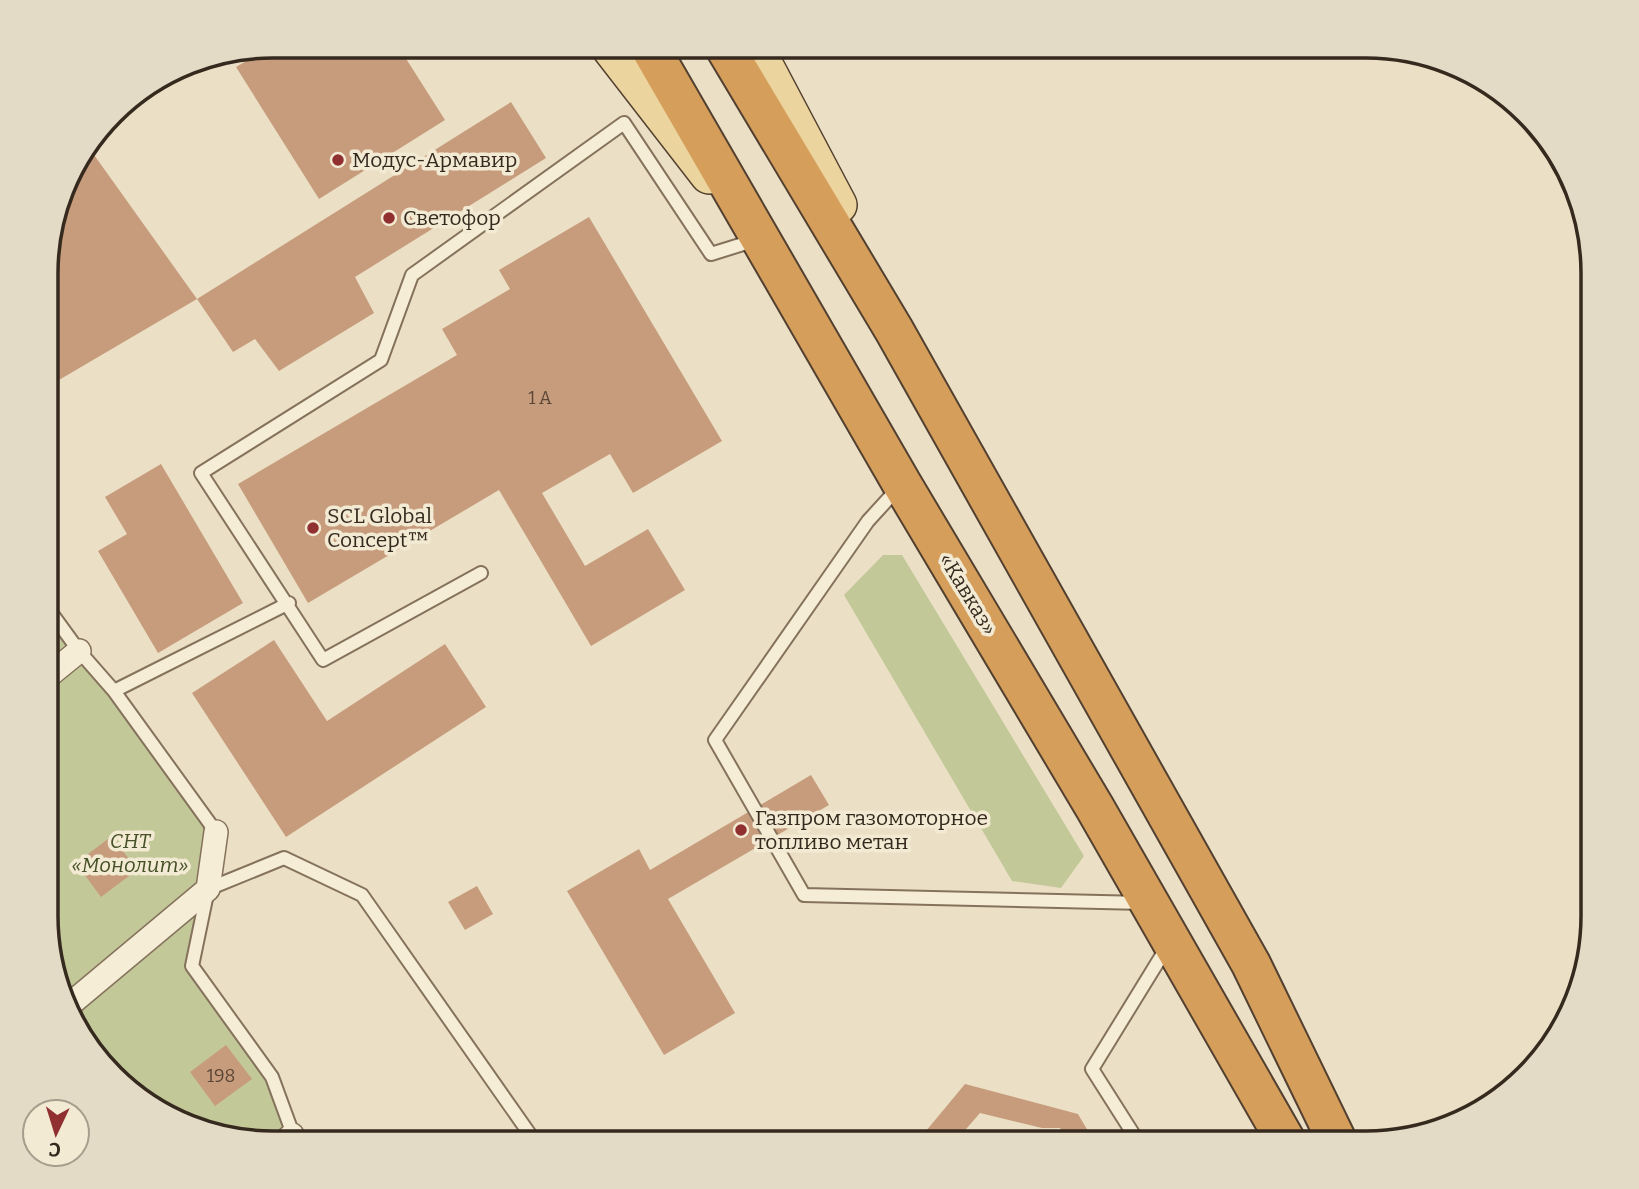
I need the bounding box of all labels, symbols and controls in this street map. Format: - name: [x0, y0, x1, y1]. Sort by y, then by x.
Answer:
- place label: Модус-Армавир: [352, 147, 517, 173]
- marker: Модус-Армавир: [330, 152, 346, 168]
- place label: Светофор: [403, 205, 501, 231]
- marker: Светофор: [381, 210, 397, 226]
- house number: 1 А: [528, 387, 552, 409]
- place label: SCL Global Concept™: [327, 503, 432, 553]
- marker: SCL Global Concept™: [305, 520, 321, 536]
- street label: «Кавказ»: [933, 548, 1003, 640]
- place label: Газпром газомоторное топливо метан: [755, 805, 988, 855]
- marker: Газпром газомоторное топливо метан: [733, 822, 749, 838]
- park label: СНТ «Монолит»: [72, 828, 188, 878]
- house number: 198: [207, 1065, 235, 1087]
- north arrow: [21, 1098, 91, 1168]
- text: С: [48, 1138, 62, 1161]

